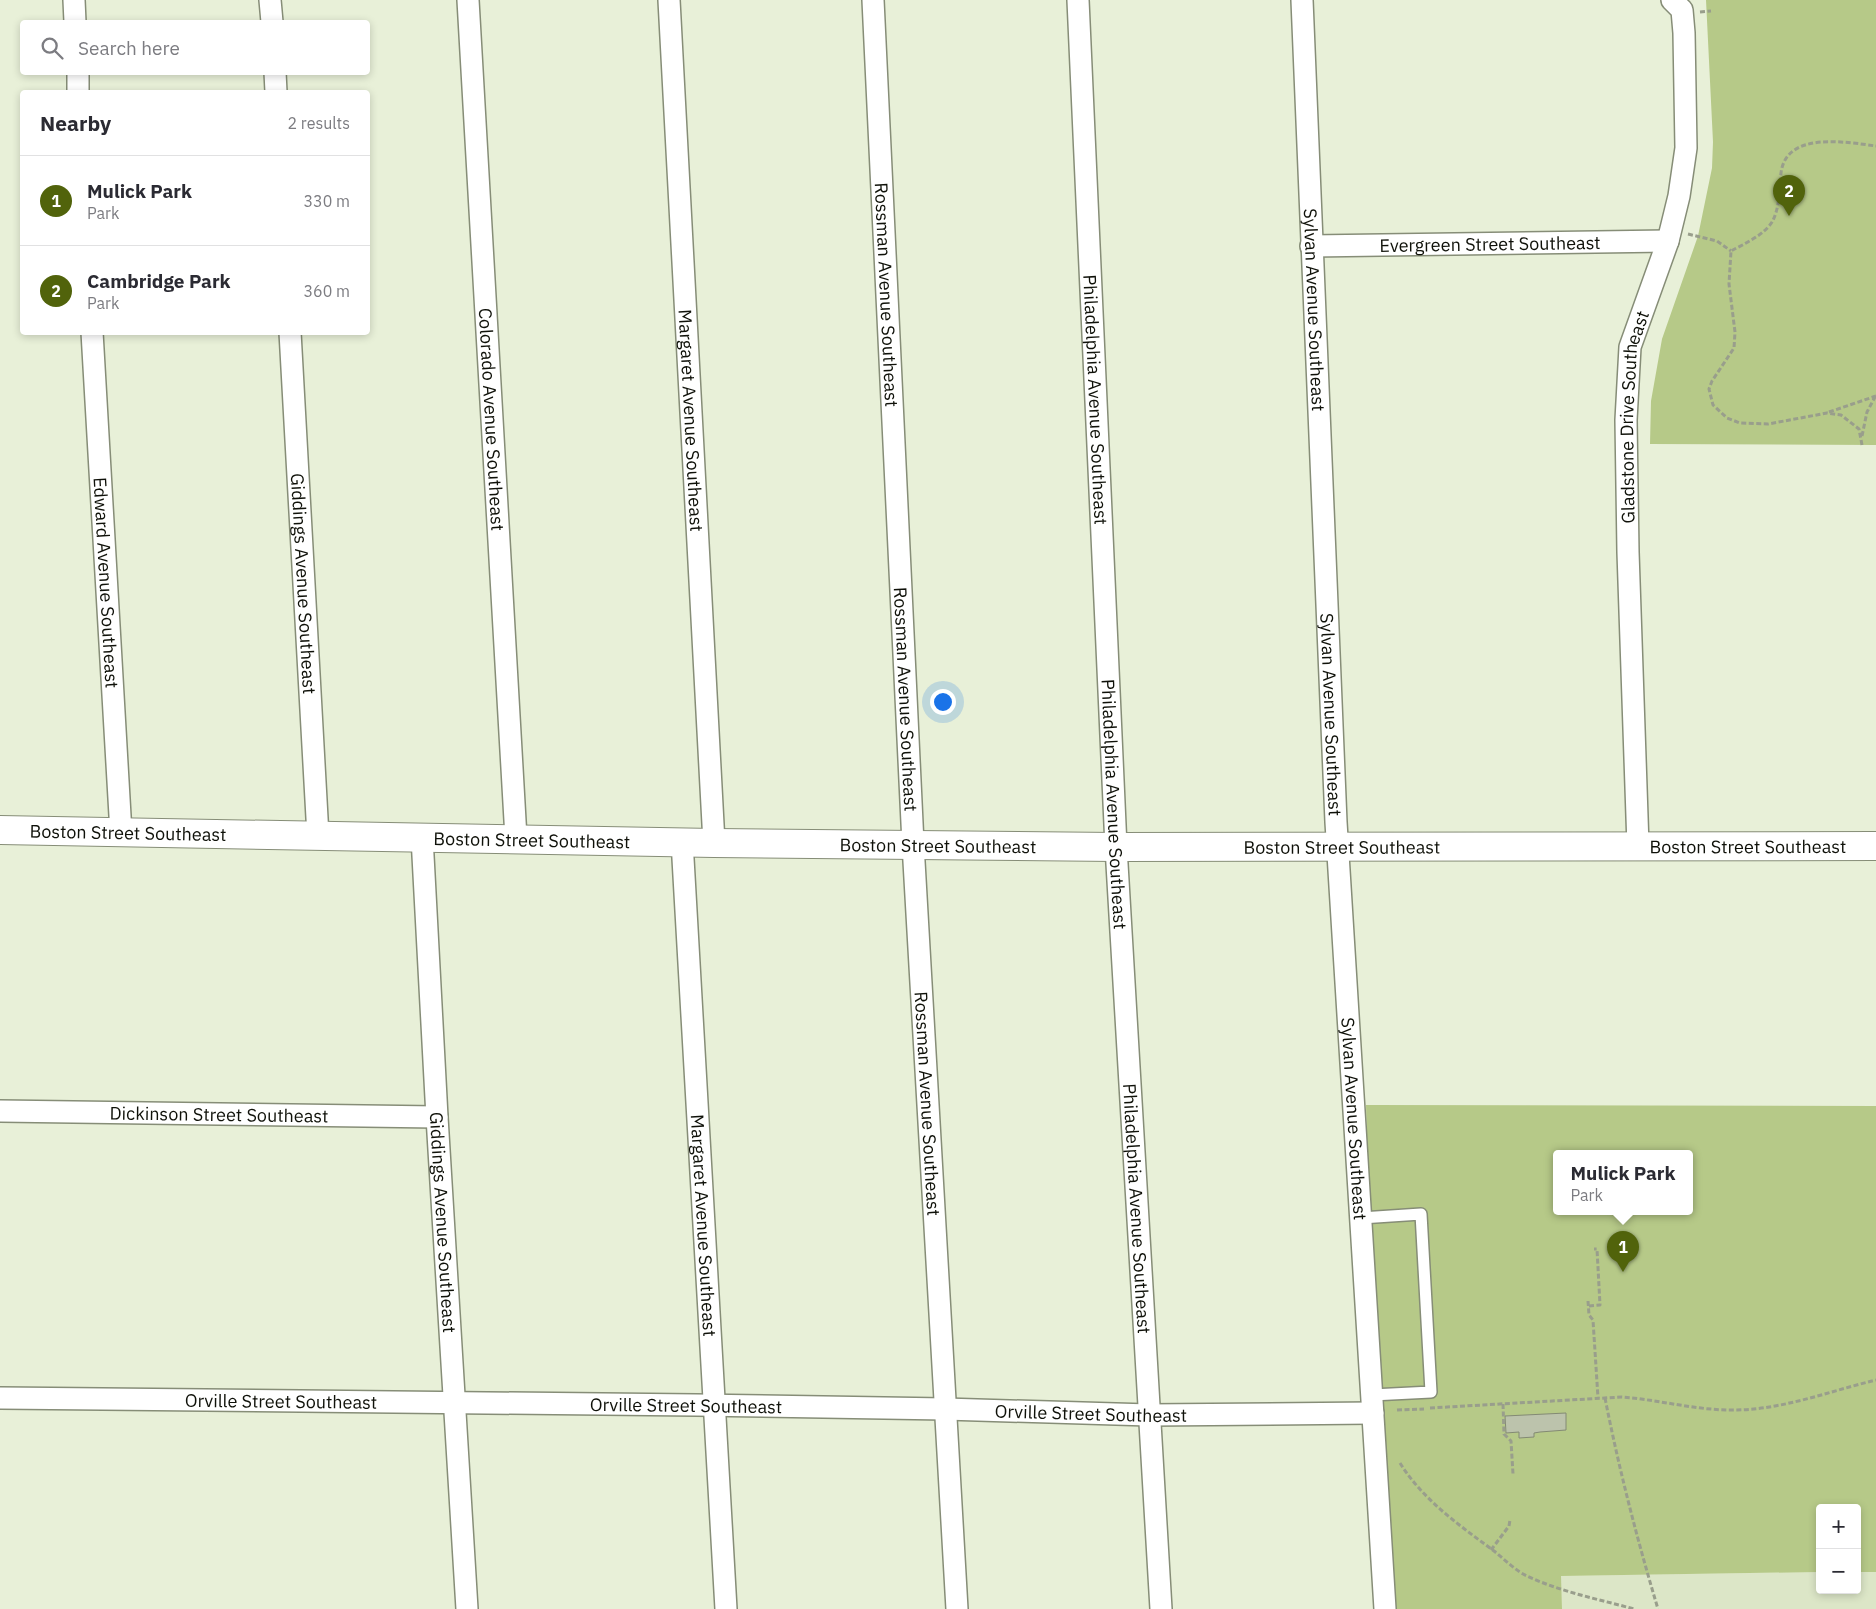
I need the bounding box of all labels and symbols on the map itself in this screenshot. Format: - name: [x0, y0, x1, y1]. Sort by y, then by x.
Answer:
- pin: 2: [1773, 175, 1805, 216]
- street label: Rossman Avenue Southeast: [870, 182, 904, 408]
- street label: Sylvan Avenue Southeast: [1299, 208, 1331, 412]
- street label: Evergreen Street Southeast: [1379, 230, 1601, 257]
- street label: Philadelphia Avenue Southeast: [1079, 274, 1113, 525]
- street label: Colorado Avenue Southeast: [474, 307, 510, 532]
- street label: Gladstone Drive Southeast: [1614, 307, 1654, 524]
- street label: Margaret Avenue Southeast: [674, 309, 709, 532]
- street label: Giddings Avenue Southeast: [286, 472, 322, 695]
- street label: Edward Avenue Southeast: [89, 476, 124, 689]
- street label: Rossman Avenue Southeast: [889, 586, 923, 812]
- street label: Sylvan Avenue Southeast: [1316, 612, 1347, 816]
- street label: Philadelphia Avenue Southeast: [1097, 678, 1132, 930]
- your location: [930, 689, 956, 715]
- street label: Boston Street Southeast: [29, 819, 227, 846]
- street label: Boston Street Southeast: [433, 826, 631, 853]
- street label: Boston Street Southeast: [839, 833, 1036, 858]
- street label: Boston Street Southeast: [1243, 835, 1440, 858]
- street label: Boston Street Southeast: [1649, 835, 1846, 858]
- street label: Rossman Avenue Southeast: [910, 991, 946, 1217]
- street label: Sylvan Avenue Southeast: [1337, 1017, 1372, 1221]
- street label: Philadelphia Avenue Southeast: [1118, 1083, 1156, 1334]
- street label: Dickinson Street Southeast: [109, 1101, 329, 1127]
- street label: Giddings Avenue Southeast: [425, 1111, 462, 1334]
- street label: Margaret Avenue Southeast: [686, 1114, 722, 1337]
- pin: 1: [1607, 1231, 1639, 1272]
- street label: Orville Street Southeast: [185, 1388, 377, 1413]
- street label: Orville Street Southeast: [590, 1392, 782, 1418]
- street label: Orville Street Southeast: [994, 1399, 1187, 1427]

